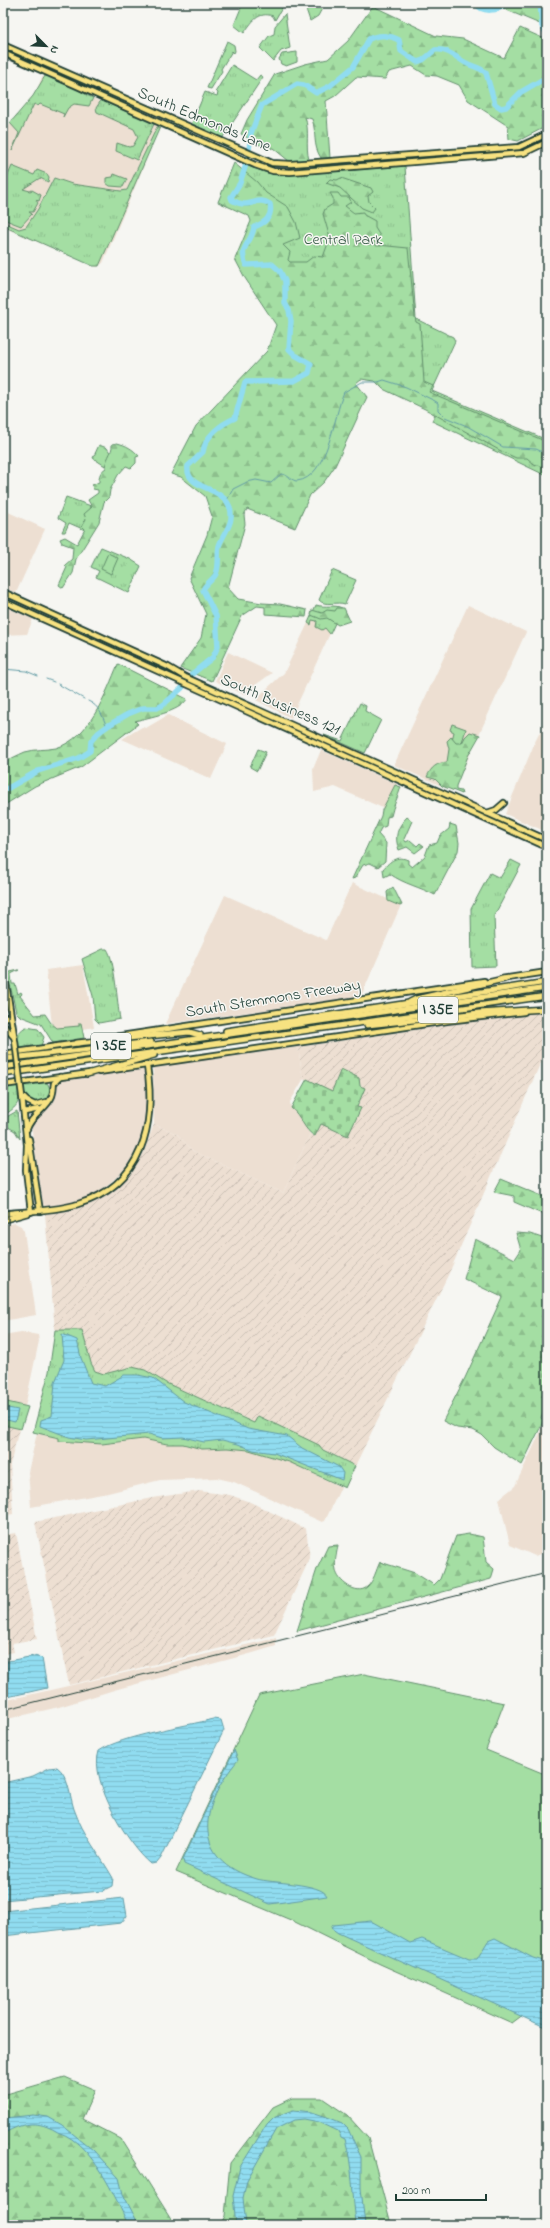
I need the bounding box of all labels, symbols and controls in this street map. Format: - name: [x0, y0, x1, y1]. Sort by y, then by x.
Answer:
- north arrow: [26, 26, 66, 66]
- text: N: [45, 43, 63, 56]
- street label: South Edmonds Lane: [134, 81, 275, 159]
- park label: Central Park: [304, 228, 383, 252]
- street label: South Business 121: [216, 668, 344, 742]
- street label: South Stemmons Freeway: [184, 973, 362, 1025]
- road number: I 35E: [418, 997, 458, 1023]
- road number: I 35E: [91, 1033, 131, 1059]
- scale bar: [396, 2176, 486, 2202]
- text: 200 m: [402, 2182, 431, 2200]

